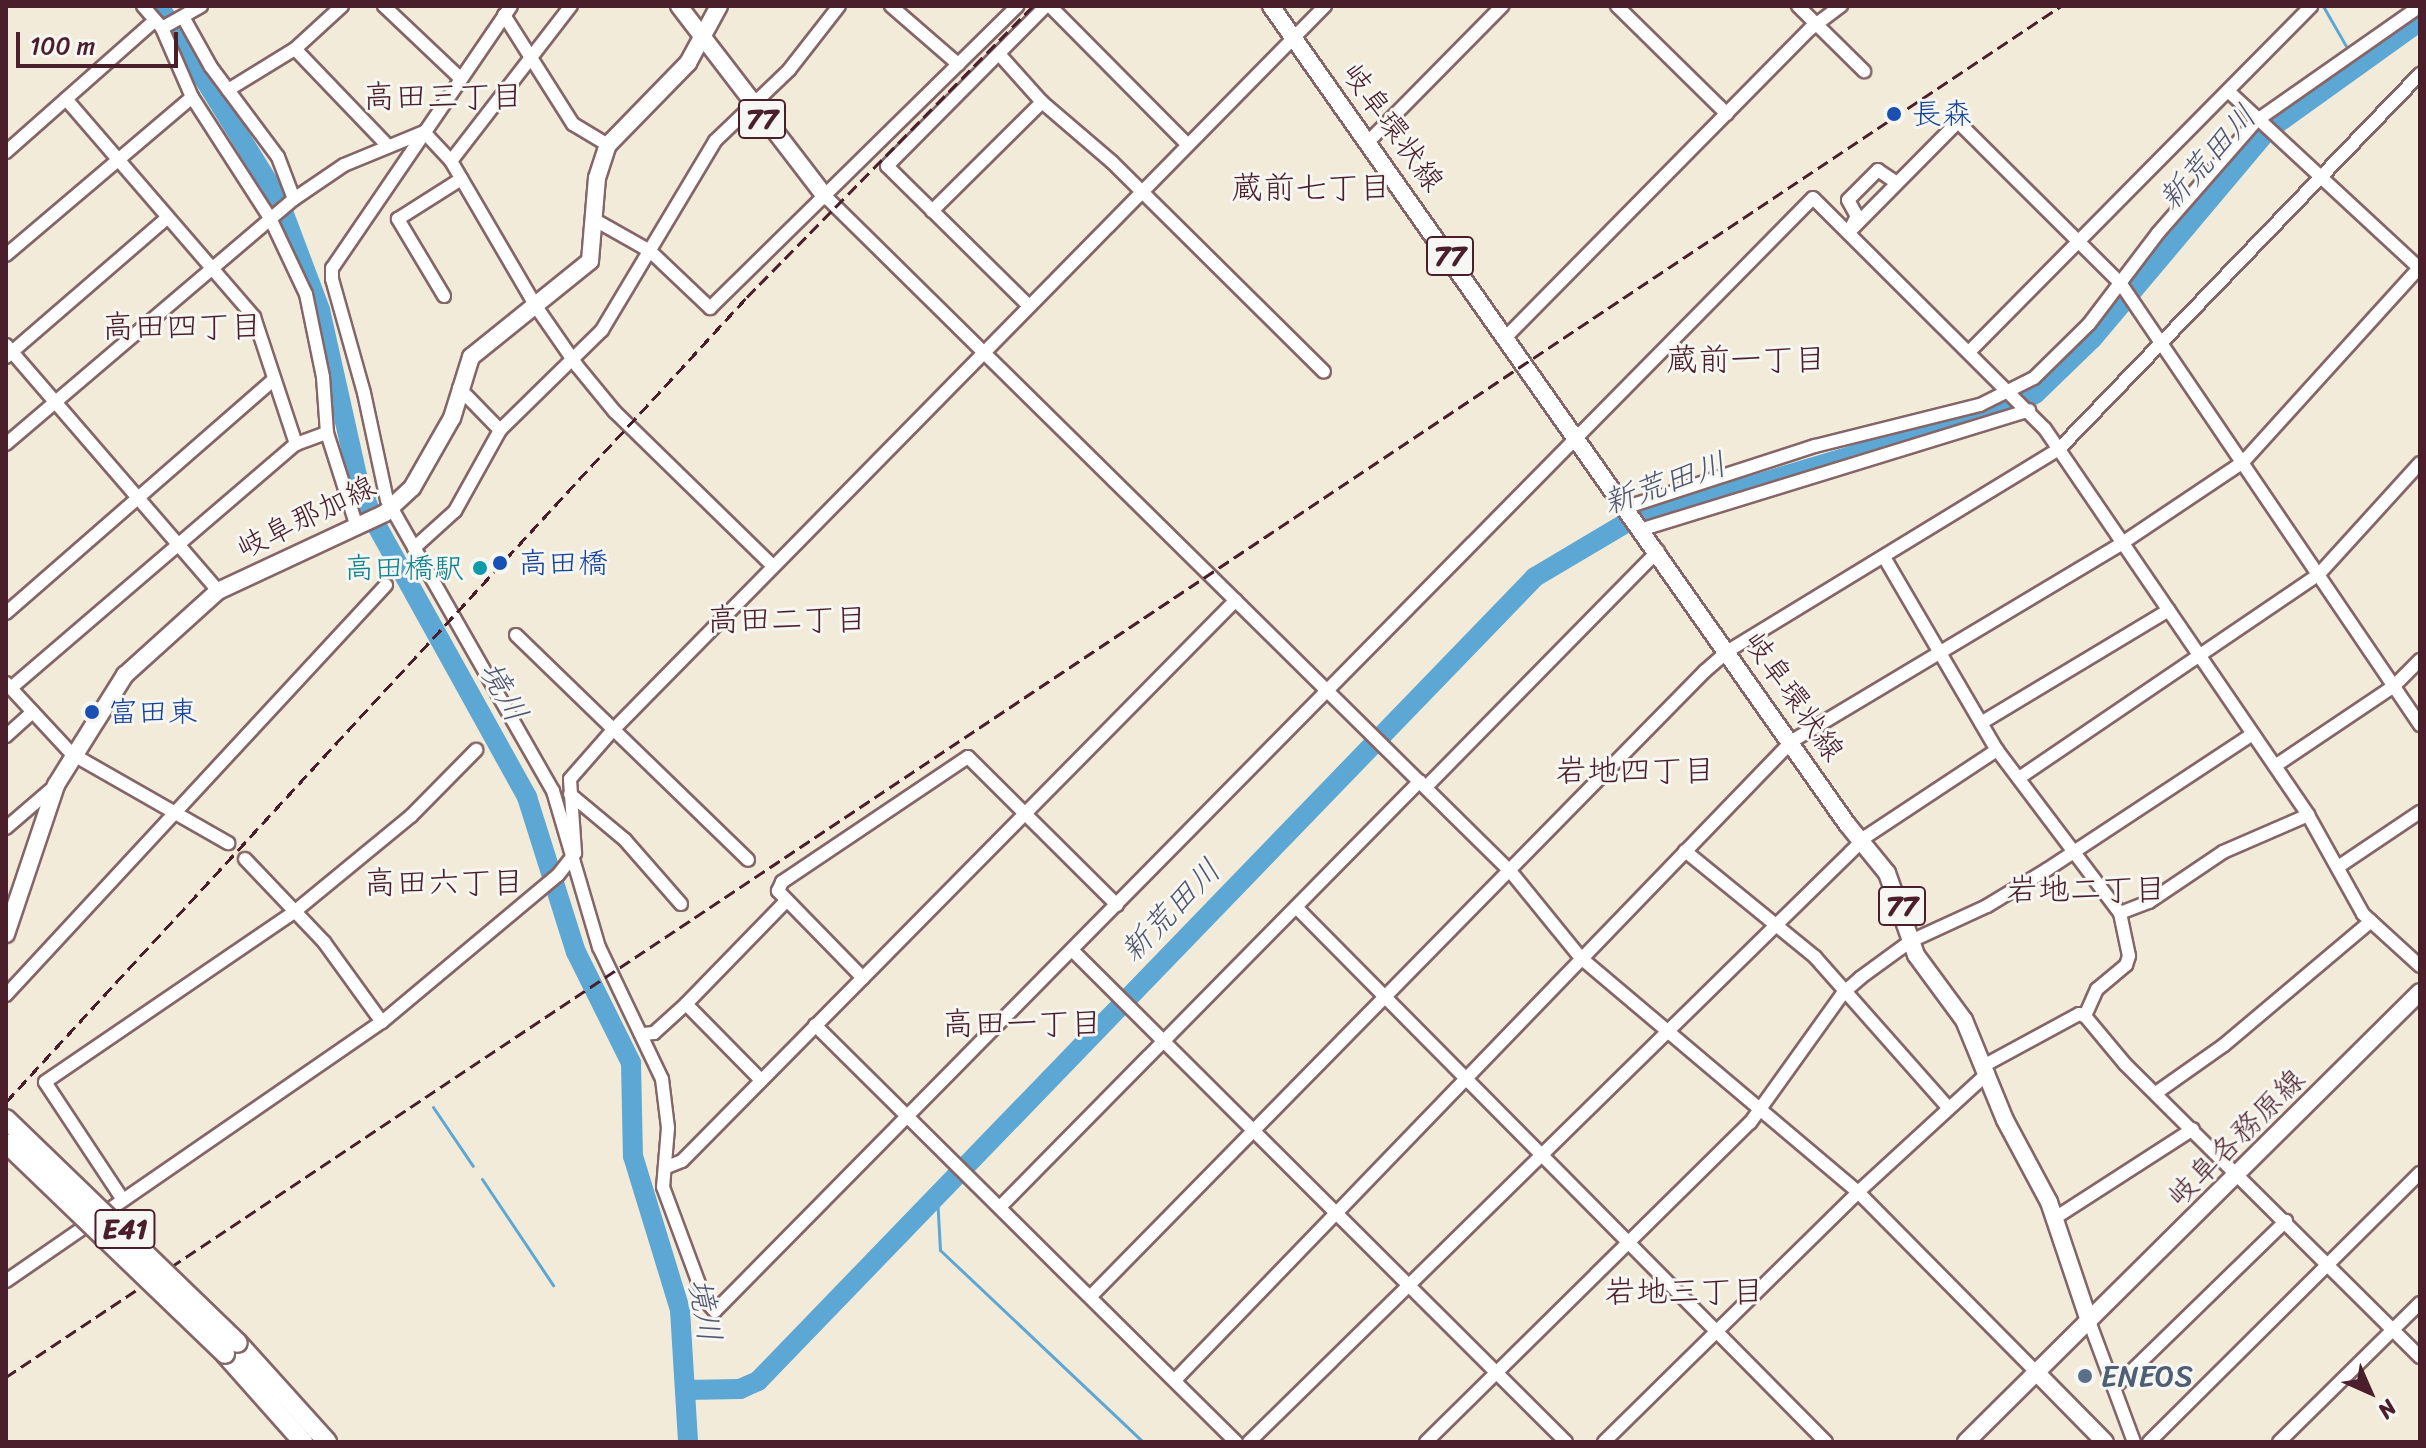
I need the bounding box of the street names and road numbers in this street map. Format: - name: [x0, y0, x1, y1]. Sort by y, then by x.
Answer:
- street label: 岐阜環状線: [1334, 56, 1452, 198]
- road number: 77: [738, 95, 786, 143]
- road number: 77: [1426, 232, 1474, 280]
- street label: 岐阜那加線: [231, 468, 381, 566]
- street label: 岐阜環状線: [1736, 624, 1852, 768]
- road number: 77: [1878, 882, 1926, 930]
- street label: 岐阜各務原線: [2160, 1062, 2312, 1214]
- road number: E41: [93, 1205, 157, 1253]

